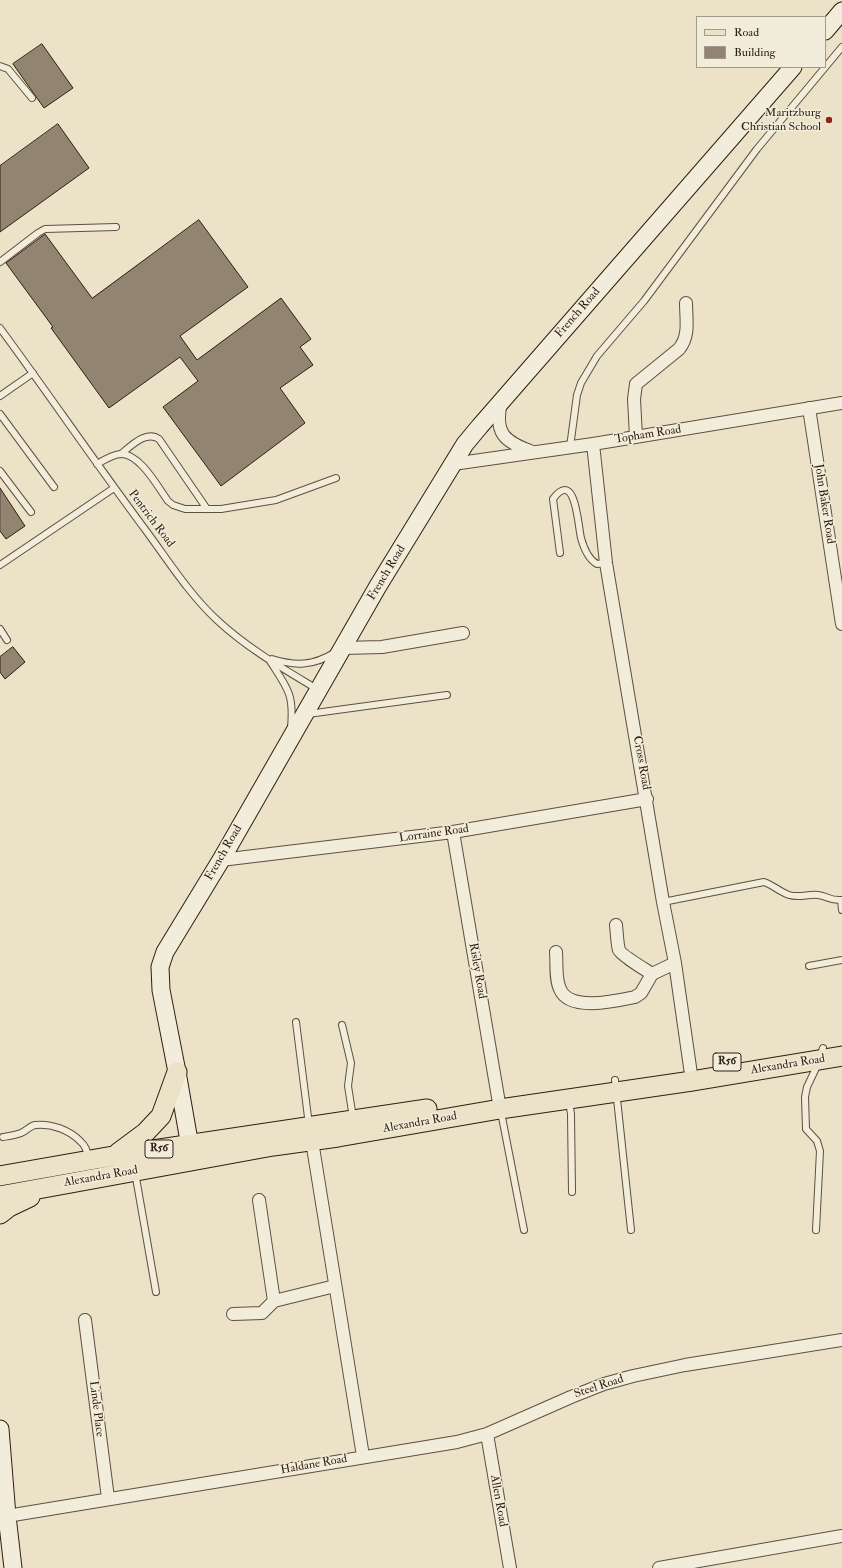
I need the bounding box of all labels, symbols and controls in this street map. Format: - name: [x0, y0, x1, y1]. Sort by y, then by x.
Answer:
- legend: [696, 16, 826, 68]
- text: Road: [734, 25, 759, 40]
- text: Building: [734, 45, 775, 60]
- place label: Maritzburg Christian School: [741, 106, 821, 134]
- marker: Maritzburg Christian School: [824, 115, 834, 125]
- street label: French Road: [552, 285, 604, 341]
- street label: Topham Road: [614, 423, 682, 447]
- street label: John Baker Road: [811, 463, 837, 545]
- street label: Pentrich Road: [125, 487, 177, 551]
- street label: French Road: [365, 543, 409, 603]
- street label: Cross Road: [629, 735, 653, 791]
- street label: Lorraine Road: [398, 822, 470, 846]
- street label: French Road: [202, 823, 246, 883]
- street label: Risley Road: [465, 942, 489, 1000]
- street label: Alexandra Road: [750, 1052, 826, 1078]
- road number: R56: [713, 1053, 741, 1071]
- street label: Alexandra Road: [382, 1109, 458, 1137]
- road number: R56: [145, 1140, 173, 1158]
- street label: Alexandra Road: [63, 1163, 139, 1191]
- street label: Steel Road: [572, 1372, 626, 1402]
- street label: Linde Place: [85, 1380, 107, 1438]
- street label: Haldane Road: [280, 1452, 348, 1478]
- street label: Allen Road: [486, 1474, 510, 1528]

